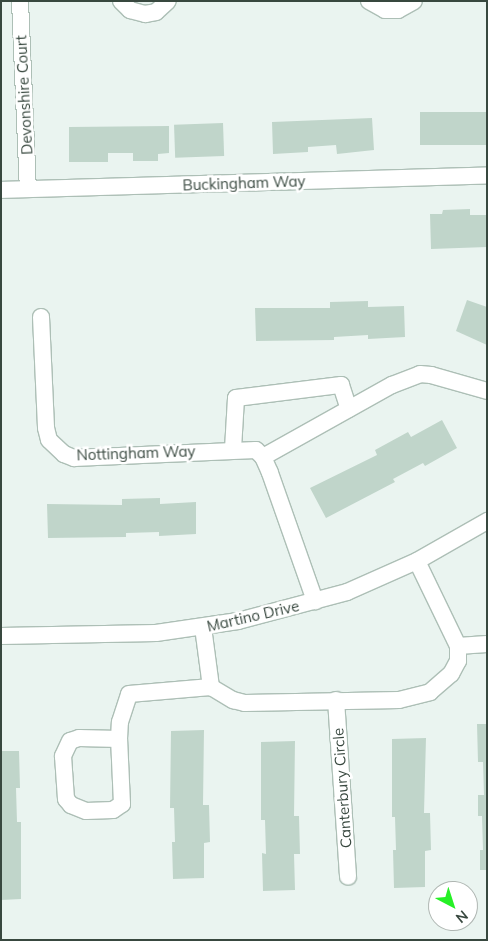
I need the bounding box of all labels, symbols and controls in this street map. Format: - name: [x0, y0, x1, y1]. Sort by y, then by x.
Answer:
- street label: Devonshire Court: [12, 35, 36, 155]
- street label: Buckingham Way: [182, 172, 306, 194]
- street label: Nottingham Way: [76, 442, 196, 464]
- street label: Martino Drive: [205, 597, 301, 635]
- street label: Canterbury Circle: [329, 727, 355, 849]
- north arrow: [428, 881, 478, 931]
- text: N: [452, 906, 472, 927]

